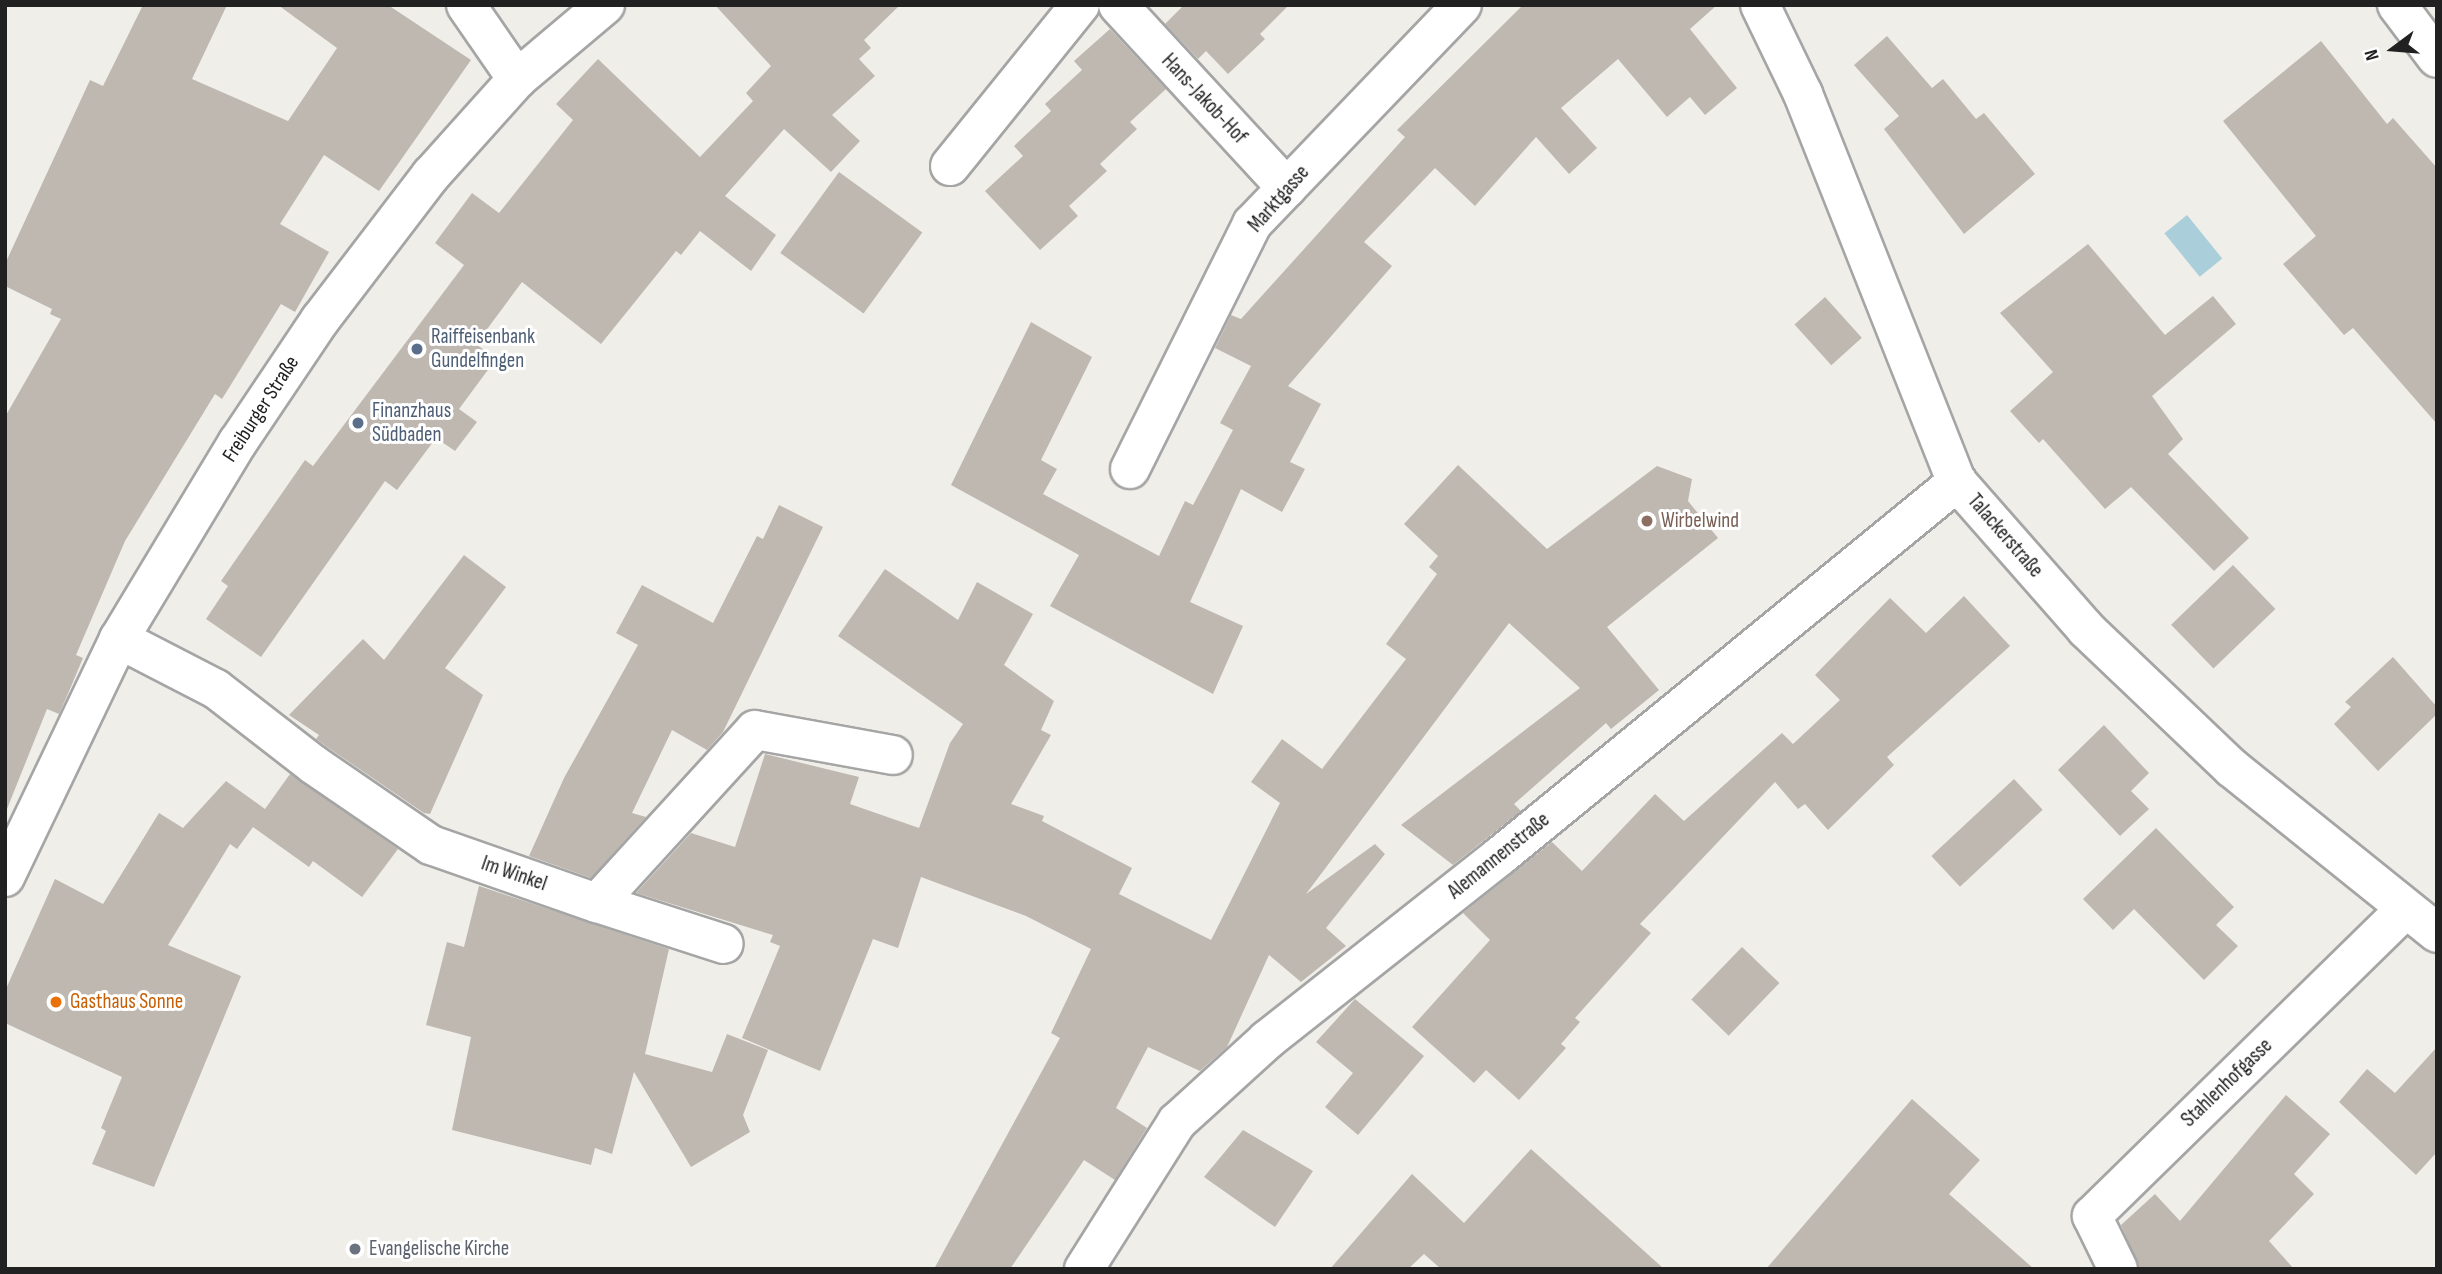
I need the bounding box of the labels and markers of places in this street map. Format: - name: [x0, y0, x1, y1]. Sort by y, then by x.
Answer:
- place label: Raiffeisenbank Gundelfingen: [431, 324, 535, 374]
- marker: Raiffeisenbank Gundelfingen: [409, 341, 425, 357]
- place label: Finanzhaus Südbaden: [372, 398, 451, 448]
- marker: Finanzhaus Südbaden: [350, 415, 366, 431]
- place label: Wirbelwind: [1661, 508, 1739, 534]
- marker: Wirbelwind: [1639, 513, 1655, 529]
- place label: Gasthaus Sonne: [70, 989, 183, 1015]
- marker: Gasthaus Sonne: [48, 994, 64, 1010]
- place label: Evangelische Kirche: [369, 1236, 509, 1262]
- marker: Evangelische Kirche: [347, 1241, 363, 1257]

